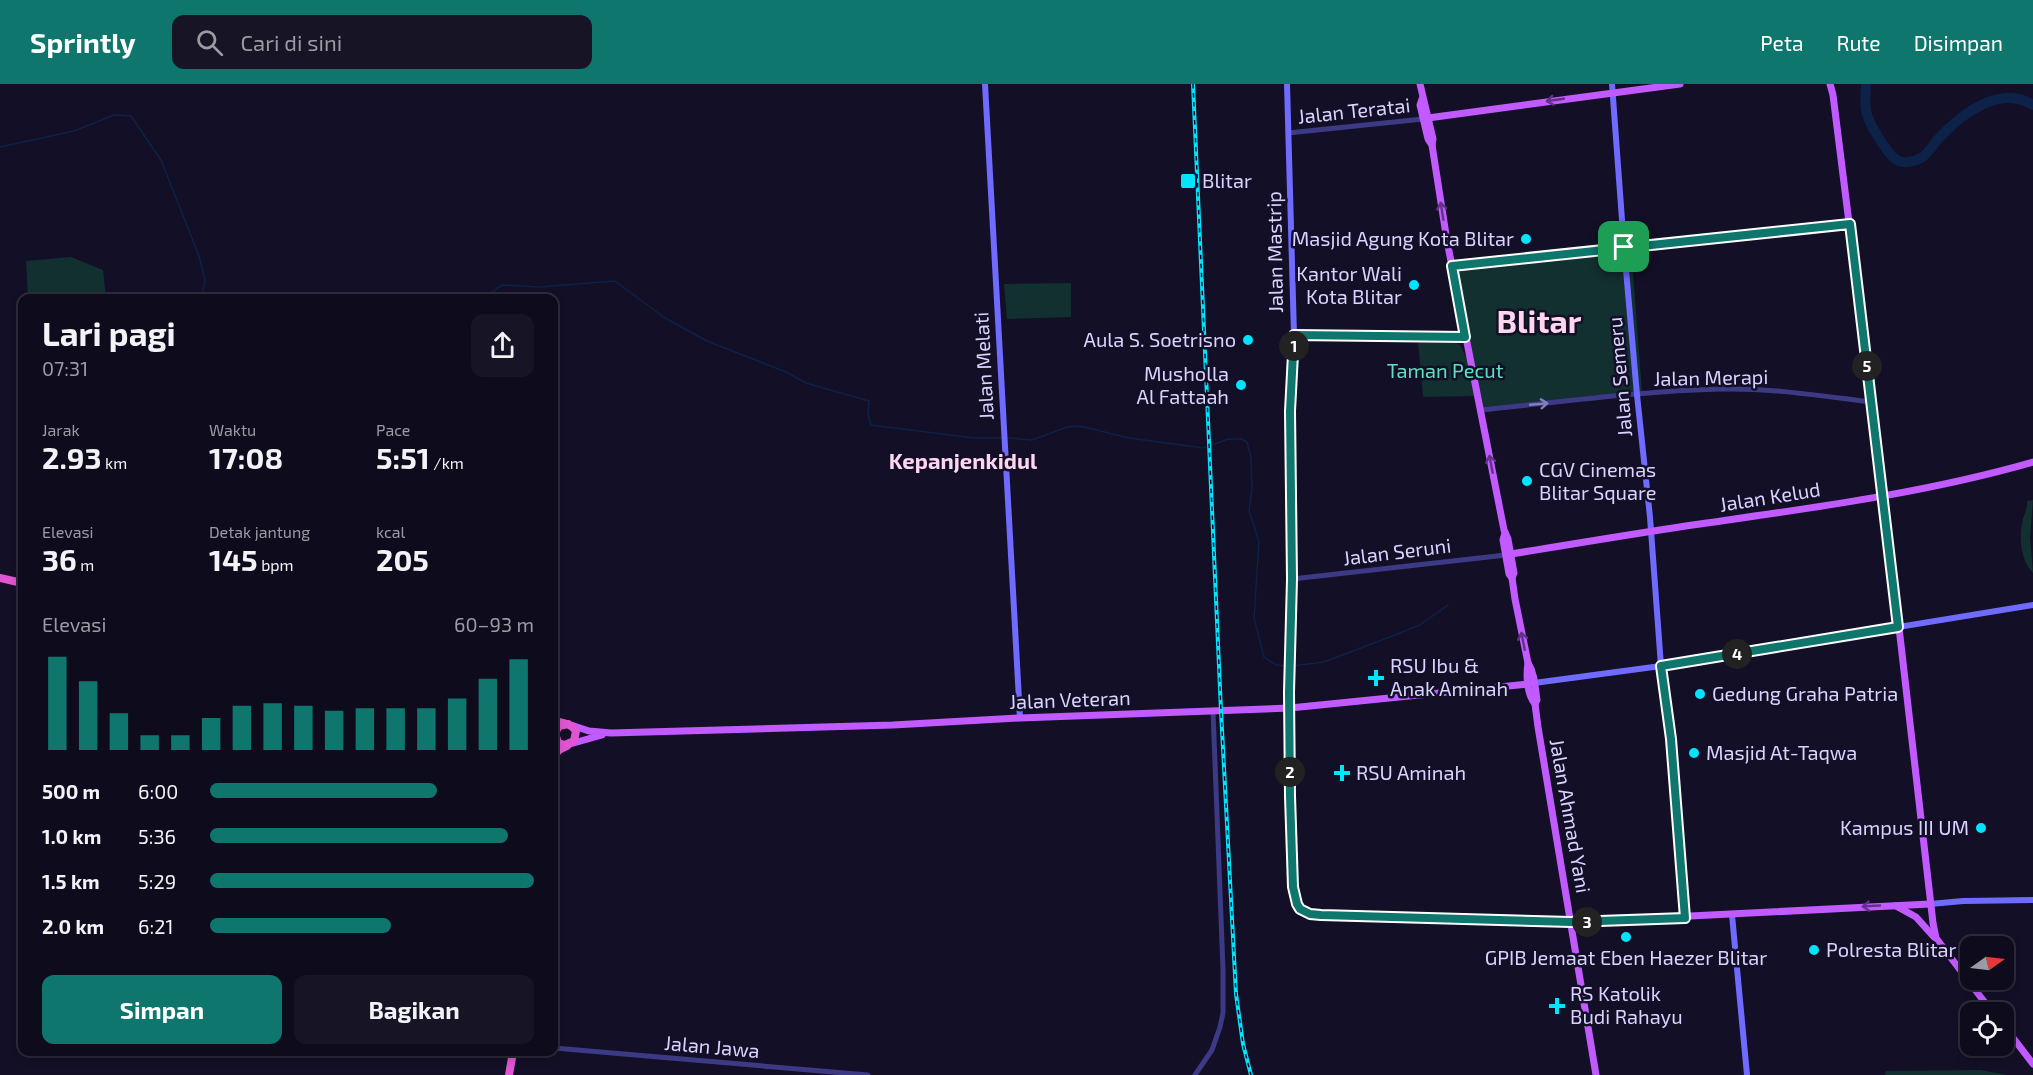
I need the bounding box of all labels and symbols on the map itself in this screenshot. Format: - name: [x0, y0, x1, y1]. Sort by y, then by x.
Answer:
- street label: Jalan Teratai: [1296, 92, 1411, 128]
- one-way arrow: [1545, 95, 1565, 106]
- place label: Blitar: [1202, 168, 1252, 192]
- marker: Blitar: [1179, 172, 1197, 190]
- street label: Jalan Mastrip: [1261, 191, 1287, 313]
- one-way arrow: [1437, 201, 1448, 221]
- pin: [1598, 221, 1649, 272]
- place label: Masjid Agung Kota Blitar: [1292, 226, 1514, 250]
- marker: Masjid Agung Kota Blitar: [1519, 232, 1533, 246]
- place label: Kantor Wali Kota Blitar: [1296, 261, 1402, 308]
- marker: Kantor Wali Kota Blitar: [1407, 278, 1421, 292]
- district label: Blitar: [1497, 301, 1582, 339]
- street label: Jalan Melati: [968, 311, 998, 421]
- street label: Jalan Semeru: [1602, 316, 1636, 438]
- place label: Aula S. Soetrisno: [1083, 327, 1236, 351]
- pin: 1: [1279, 331, 1309, 361]
- marker: Aula S. Soetrisno: [1241, 333, 1255, 347]
- pin: 5: [1852, 351, 1882, 381]
- park label: Taman Pecut: [1387, 358, 1504, 382]
- place label: Musholla Al Fattaah: [1137, 361, 1229, 408]
- street label: Jalan Merapi: [1653, 364, 1768, 390]
- marker: Musholla Al Fattaah: [1234, 378, 1248, 392]
- one-way arrow: [1528, 398, 1548, 409]
- district label: Kepanjenkidul: [889, 447, 1038, 473]
- one-way arrow: [1485, 455, 1496, 474]
- place label: CGV Cinemas Blitar Square: [1539, 457, 1656, 504]
- marker: CGV Cinemas Blitar Square: [1520, 474, 1534, 488]
- street label: Jalan Kelud: [1718, 476, 1822, 516]
- street label: Jalan Seruni: [1341, 532, 1452, 570]
- one-way arrow: [1517, 632, 1528, 652]
- pin: 4: [1722, 639, 1752, 669]
- place label: RSU Ibu & Anak Aminah: [1390, 653, 1508, 700]
- marker: RSU Ibu & Anak Aminah: [1367, 669, 1385, 687]
- place label: Gedung Graha Patria: [1712, 681, 1898, 705]
- street label: Jalan Veteran: [1009, 685, 1131, 713]
- marker: Gedung Graha Patria: [1693, 687, 1707, 701]
- street label: Jalan Ahmad Yani: [1546, 737, 1596, 895]
- place label: Masjid At-Taqwa: [1706, 740, 1857, 764]
- marker: Masjid At-Taqwa: [1687, 746, 1701, 760]
- pin: 2: [1275, 757, 1305, 787]
- place label: RSU Aminah: [1356, 760, 1466, 784]
- marker: RSU Aminah: [1333, 764, 1351, 782]
- place label: Kampus III UM: [1840, 815, 1969, 839]
- marker: Kampus III UM: [1974, 821, 1988, 835]
- one-way arrow: [1862, 901, 1882, 912]
- pin: 3: [1572, 907, 1602, 937]
- marker: GPIB Jemaat Eben Haezer Blitar: [1619, 930, 1633, 944]
- north arrow: [1960, 936, 2014, 990]
- place label: Polresta Blitar: [1826, 937, 1957, 961]
- marker: Polresta Blitar: [1807, 943, 1821, 957]
- place label: GPIB Jemaat Eben Haezer Blitar: [1485, 945, 1767, 969]
- place label: RS Katolik Budi Rahayu: [1570, 981, 1683, 1028]
- marker: RS Katolik Budi Rahayu: [1548, 997, 1566, 1015]
- street label: Jalan Jawa: [663, 1030, 761, 1062]

